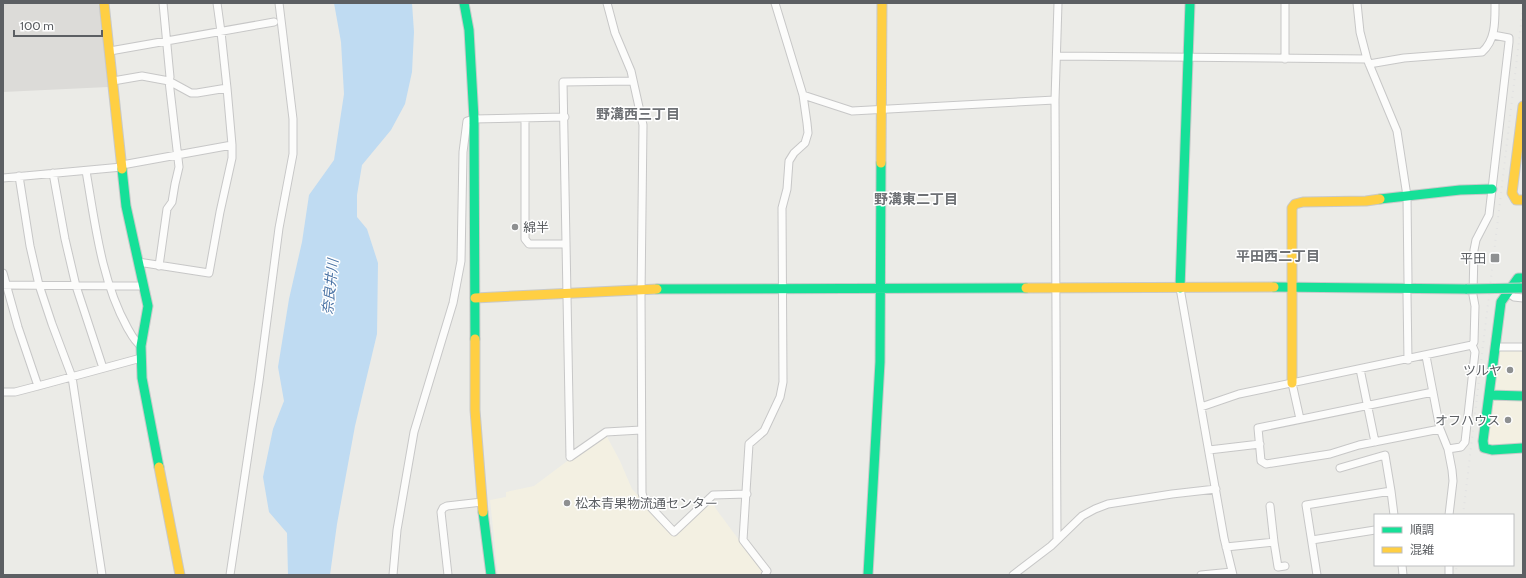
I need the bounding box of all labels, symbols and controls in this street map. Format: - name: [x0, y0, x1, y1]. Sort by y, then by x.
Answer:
- scale bar: [14, 12, 102, 38]
- text: 100 m: [20, 18, 54, 33]
- district label: 野溝西三丁目: [596, 105, 680, 123]
- district label: 野溝東二丁目: [874, 190, 958, 208]
- place label: 綿半: [523, 219, 549, 235]
- marker: 綿半: [510, 222, 520, 232]
- district label: 平田西二丁目: [1236, 247, 1320, 265]
- place label: 平田: [1460, 250, 1486, 266]
- marker: 平田: [1489, 252, 1501, 264]
- water label: 奈良井川: [318, 256, 342, 316]
- place label: ツルヤ: [1463, 362, 1502, 378]
- marker: ツルヤ: [1505, 365, 1515, 375]
- place label: オフハウス: [1435, 412, 1500, 428]
- marker: オフハウス: [1503, 415, 1513, 425]
- place label: 松本青果物流通センター: [575, 495, 718, 511]
- marker: 松本青果物流通センター: [562, 498, 572, 508]
- legend: [1374, 514, 1514, 566]
- text: 順調: [1410, 522, 1434, 537]
- text: 混雑: [1410, 542, 1434, 557]

